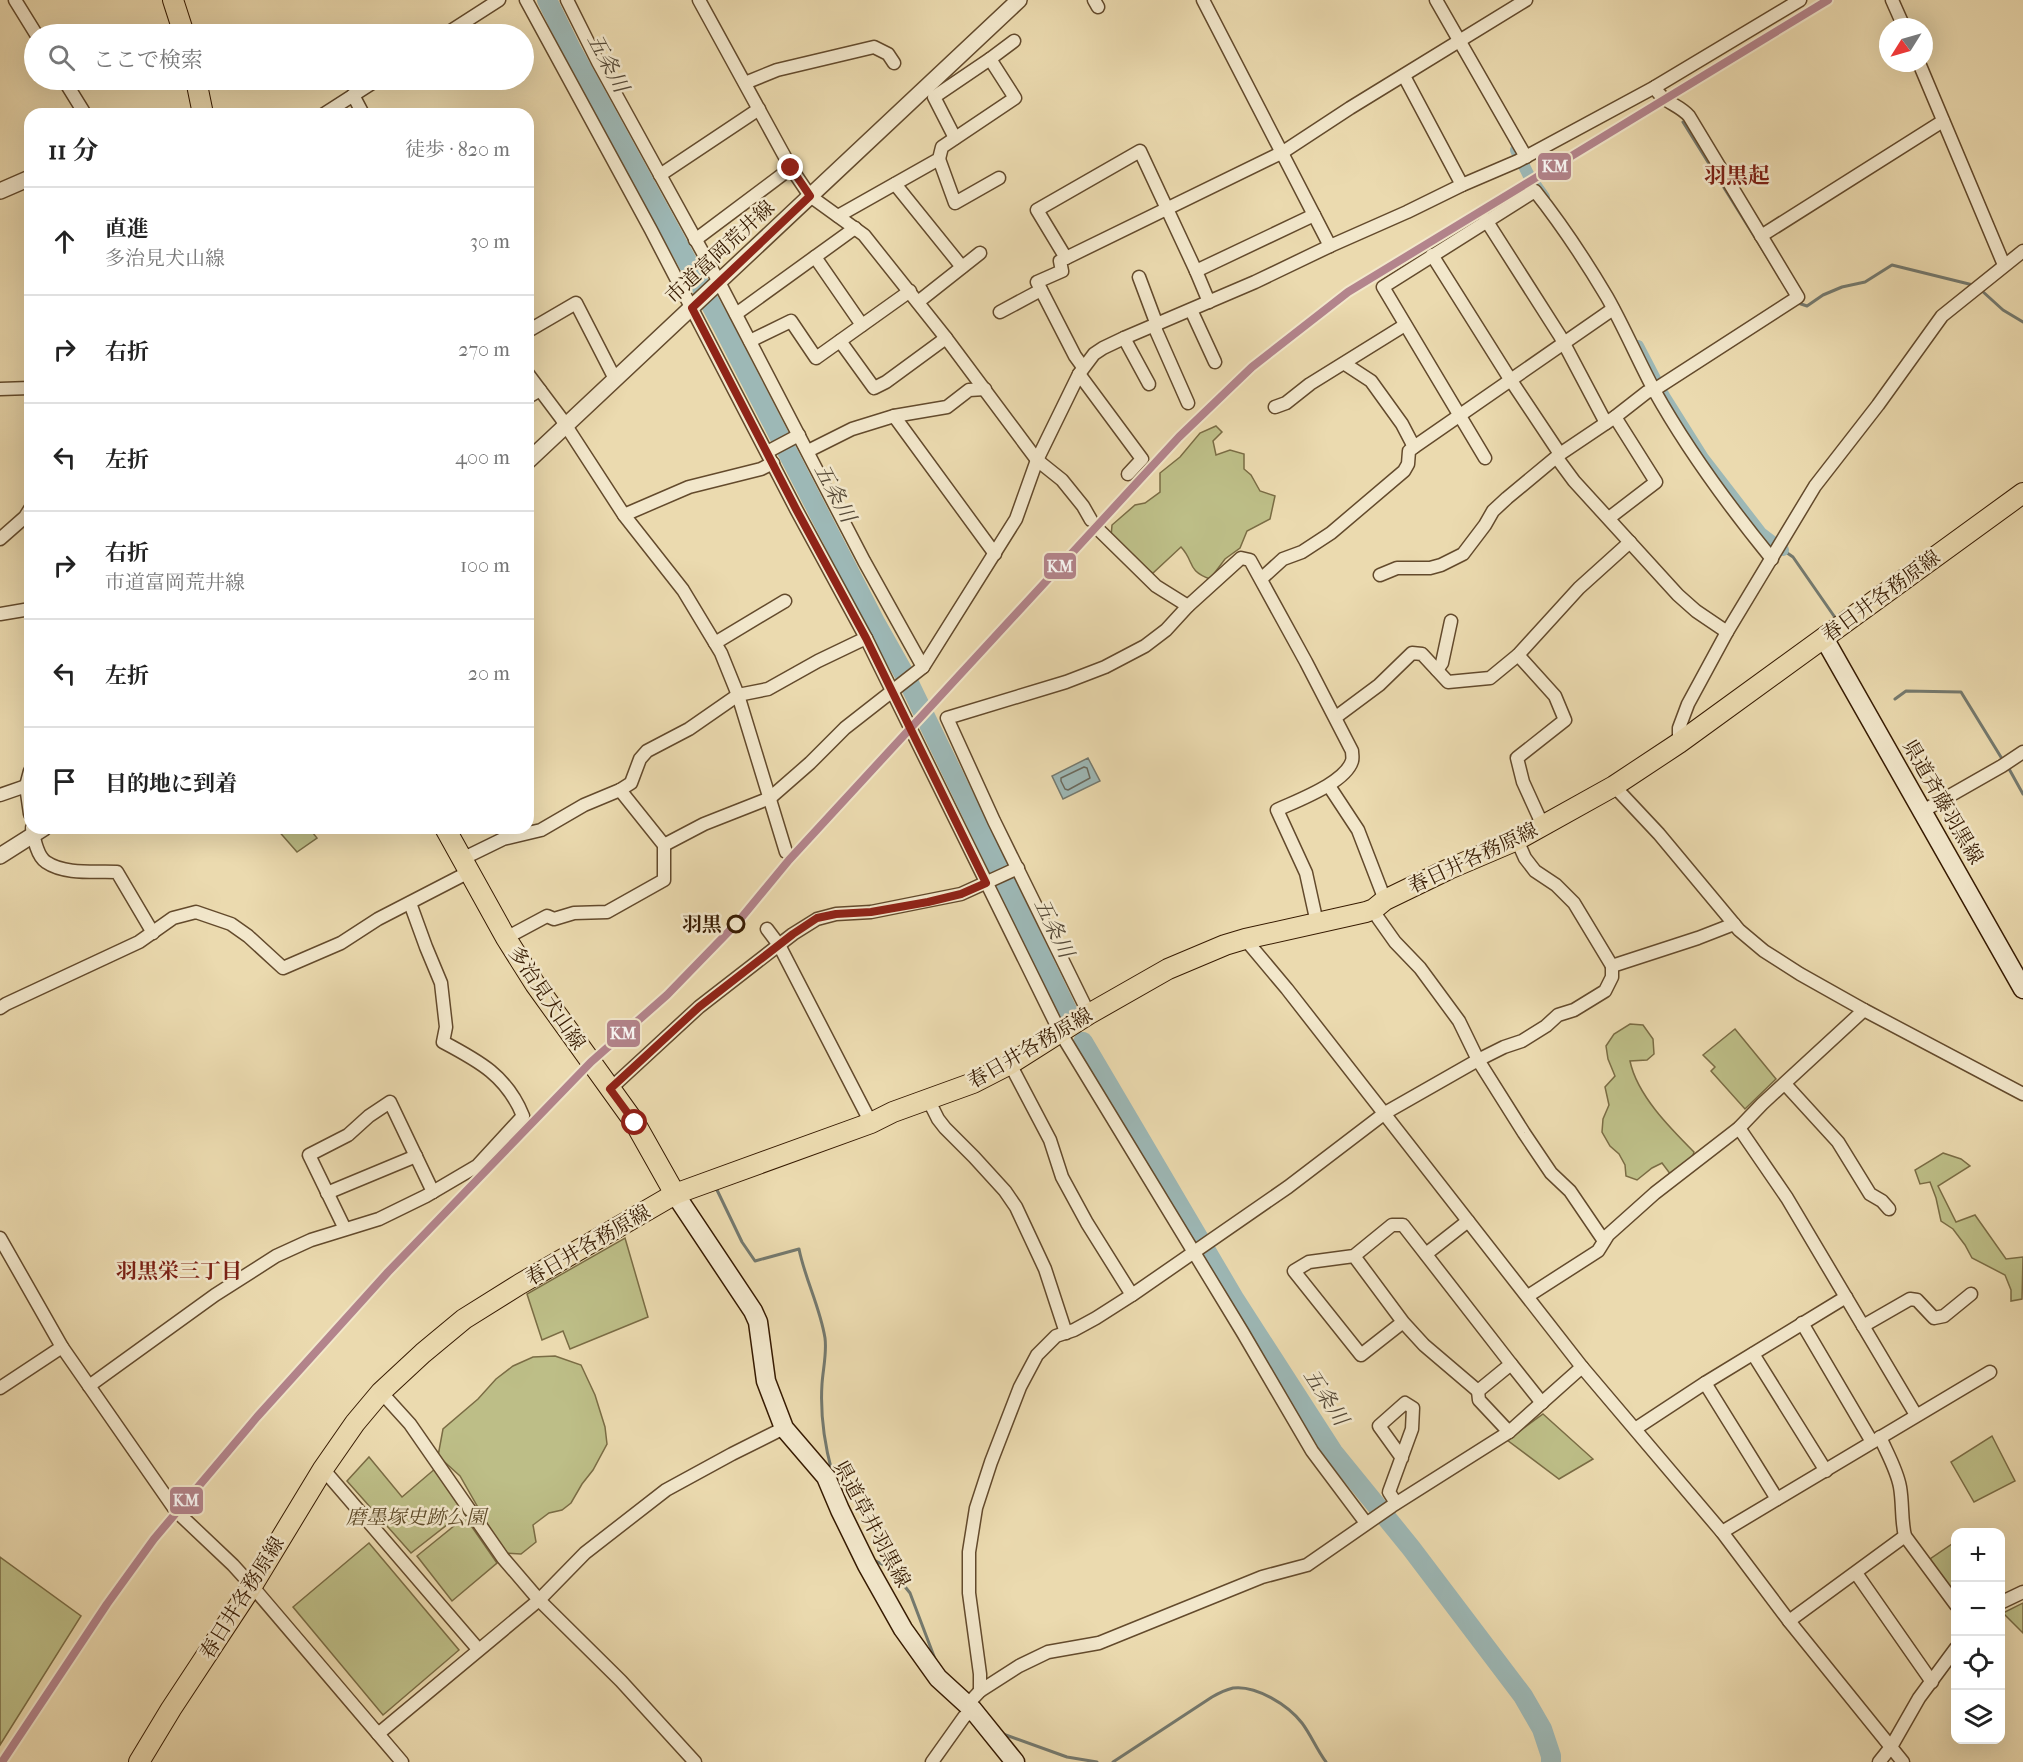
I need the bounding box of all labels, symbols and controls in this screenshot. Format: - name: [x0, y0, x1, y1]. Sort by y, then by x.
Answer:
- north arrow: [1879, 18, 1933, 72]
- search box: [24, 24, 534, 90]
- water label: 五条川: [583, 30, 634, 98]
- icon: search: [45, 41, 78, 74]
- text: ここで検索: [93, 47, 203, 73]
- text: 11 分: [48, 135, 98, 166]
- text: 徒歩 · 820 m: [405, 138, 510, 161]
- line badge: KM: [1537, 152, 1572, 181]
- route end: [777, 154, 803, 180]
- text: KM: [1542, 157, 1568, 176]
- district label: 羽黒起: [1704, 163, 1770, 189]
- street label: 市道富岡荒井線: [661, 196, 779, 308]
- text: 直進: [105, 216, 149, 242]
- icon: ahead: [48, 225, 81, 258]
- text: 30 m: [470, 230, 510, 253]
- text: 多治見犬山線: [105, 247, 225, 270]
- icon: right: [48, 333, 81, 366]
- text: 270 m: [458, 338, 510, 361]
- text: 右折: [105, 339, 149, 365]
- icon: left: [48, 441, 81, 474]
- text: 400 m: [455, 446, 510, 469]
- text: 左折: [105, 447, 149, 473]
- water label: 五条川: [810, 460, 861, 528]
- text: 右折: [105, 540, 149, 566]
- street label: 春日井各務原線: [1818, 546, 1944, 646]
- icon: right: [48, 549, 81, 582]
- line badge: KM: [1043, 552, 1077, 580]
- text: 100 m: [460, 554, 510, 577]
- text: KM: [1047, 557, 1073, 576]
- text: 市道富岡荒井線: [105, 571, 245, 594]
- icon: left: [48, 657, 81, 690]
- text: 20 m: [468, 662, 510, 685]
- text: 左折: [105, 663, 149, 689]
- street label: 県道斉藤羽黒線: [1898, 736, 1988, 868]
- icon: arrive: [48, 765, 81, 798]
- text: 目的地に到着: [105, 771, 237, 797]
- street label: 春日井各務原線: [1405, 818, 1541, 898]
- water label: 五条川: [1029, 894, 1079, 963]
- place label: 羽黒: [682, 913, 722, 936]
- marker: 羽黒: [727, 915, 745, 933]
- street label: 多治見犬山線: [504, 942, 590, 1054]
- street label: 春日井各務原線: [964, 1003, 1096, 1093]
- line badge: KM: [606, 1019, 641, 1048]
- text: KM: [610, 1024, 636, 1043]
- route start: [621, 1109, 647, 1135]
- street label: 春日井各務原線: [522, 1200, 654, 1290]
- district label: 羽黒栄三丁目: [116, 1259, 242, 1283]
- water label: 五条川: [1299, 1364, 1354, 1432]
- street label: 県道草井羽黒線: [829, 1457, 915, 1591]
- line badge: KM: [169, 1486, 204, 1515]
- text: KM: [173, 1491, 199, 1510]
- park label: 磨墨塚史跡公園: [346, 1506, 489, 1529]
- map controls: [1951, 1528, 2005, 1744]
- button: +: [1951, 1528, 2005, 1582]
- street label: 春日井各務原線: [195, 1533, 289, 1663]
- button: −: [1951, 1582, 2005, 1636]
- button: locate: [1951, 1636, 2005, 1690]
- button: layers: [1951, 1690, 2005, 1744]

